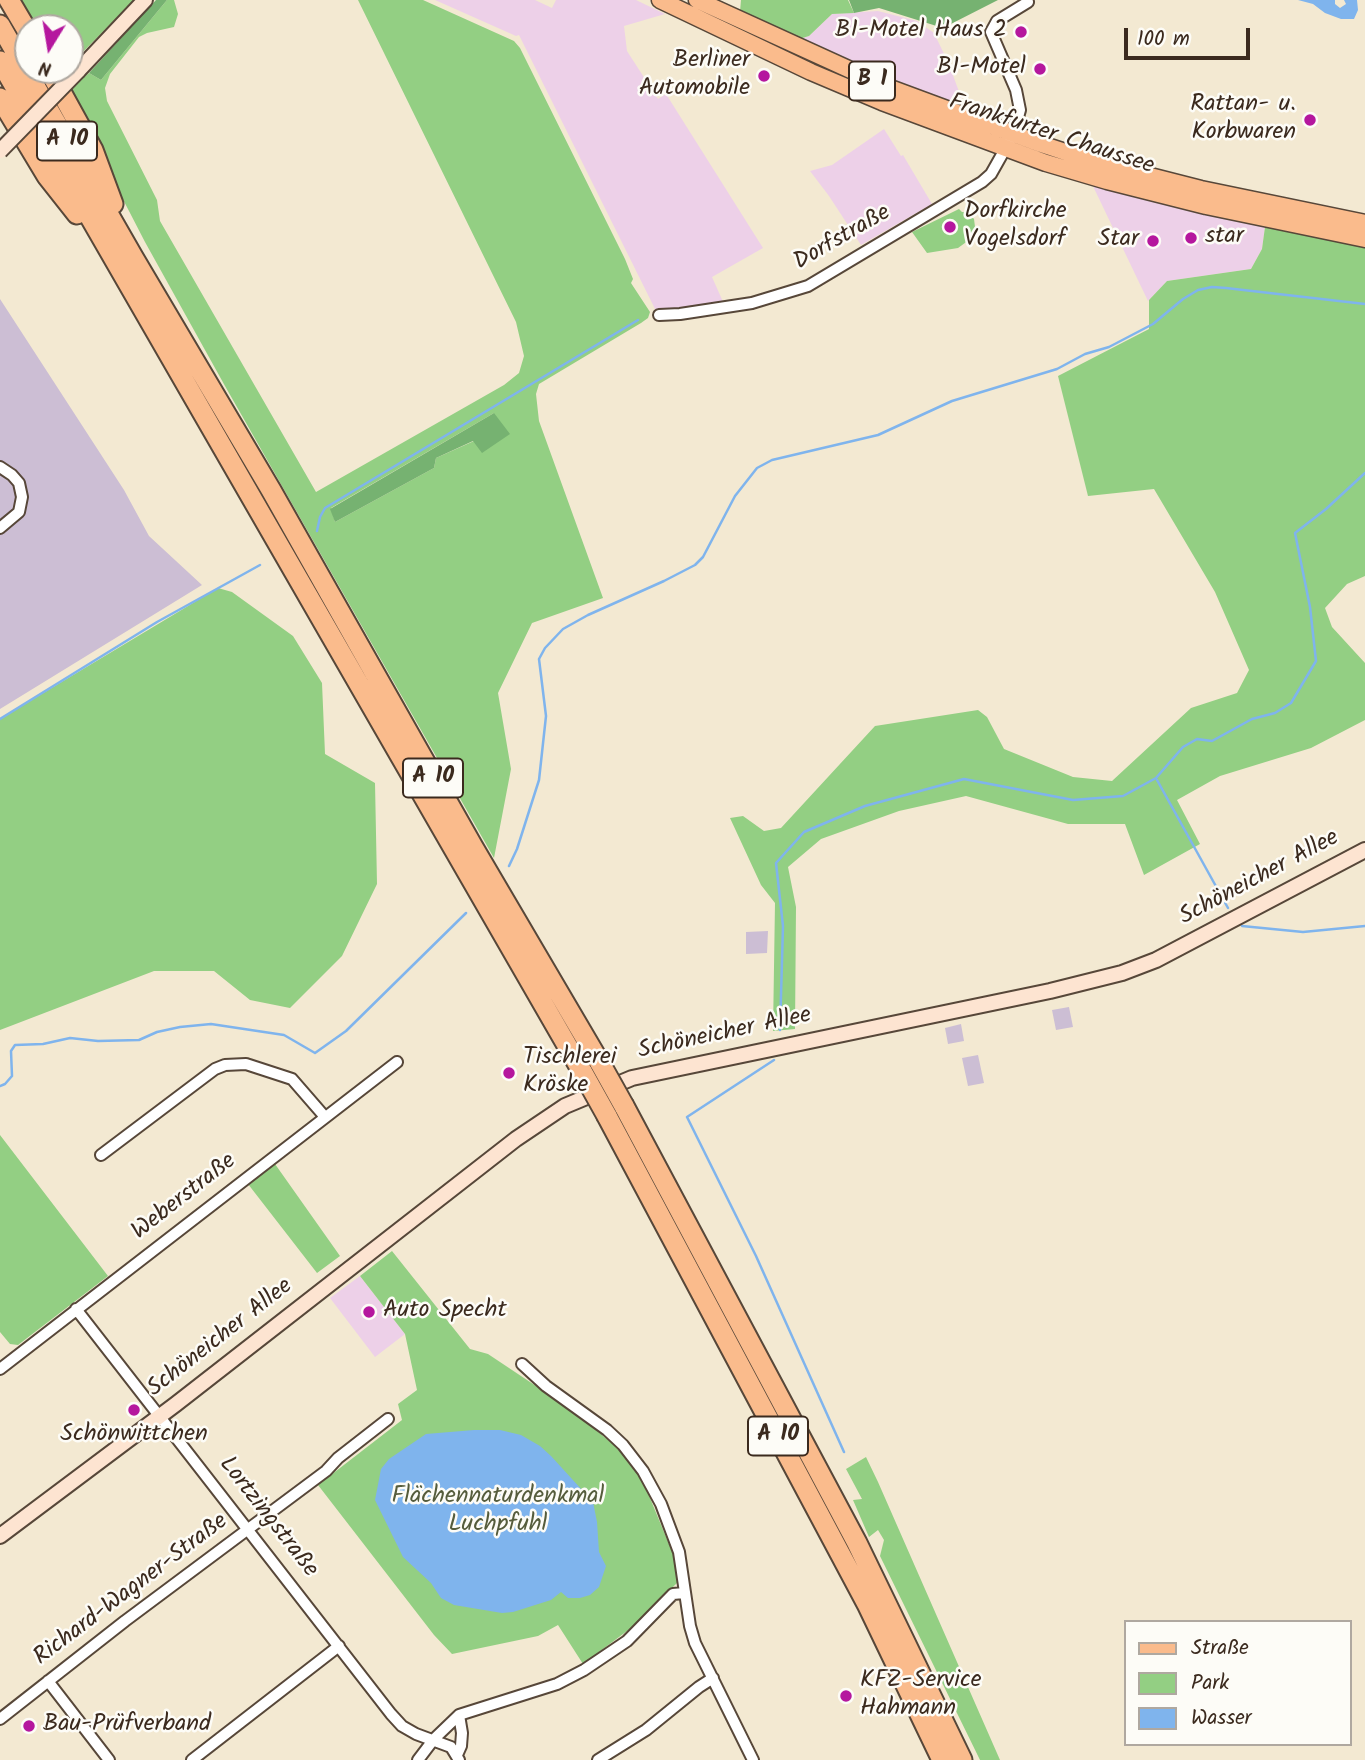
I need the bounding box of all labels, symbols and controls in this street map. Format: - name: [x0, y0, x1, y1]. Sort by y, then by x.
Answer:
- north arrow: [14, 14, 84, 84]
- scale bar: [1127, 14, 1253, 58]
- place label: B1-Motel Haus 2: [835, 18, 1007, 46]
- text: 100 m: [1137, 23, 1190, 56]
- marker: B1-Motel Haus 2: [1013, 24, 1029, 40]
- place label: Berliner Automobile: [639, 48, 750, 104]
- text: N: [37, 52, 54, 84]
- place label: B1-Motel: [936, 55, 1026, 83]
- road number: B 1: [849, 61, 895, 100]
- marker: B1-Motel: [1032, 61, 1048, 77]
- marker: Berliner Automobile: [756, 68, 772, 84]
- street label: Frankfurter Chaussee: [945, 89, 1157, 183]
- place label: Rattan- u. Korbwaren: [1190, 92, 1296, 148]
- marker: Rattan- u. Korbwaren: [1302, 112, 1318, 128]
- road number: A 10: [37, 122, 97, 160]
- place label: Dorfkirche Vogelsdorf: [964, 199, 1067, 255]
- street label: Dorfstraße: [790, 200, 896, 278]
- marker: Dorfkirche Vogelsdorf: [942, 219, 958, 235]
- place label: star: [1205, 224, 1244, 252]
- place label: Star: [1098, 227, 1139, 255]
- marker: star: [1183, 230, 1199, 246]
- marker: Star: [1145, 233, 1161, 249]
- road number: A 10: [403, 758, 463, 798]
- street label: Schöneicher Allee: [1175, 825, 1345, 933]
- street label: Schöneicher Allee: [636, 1003, 814, 1067]
- place label: Tischlerei Kröske: [523, 1045, 616, 1101]
- marker: Tischlerei Kröske: [501, 1065, 517, 1081]
- street label: Weberstraße: [127, 1148, 243, 1248]
- street label: Schöneicher Allee: [143, 1273, 299, 1405]
- place label: Auto Specht: [383, 1298, 507, 1326]
- marker: Auto Specht: [361, 1304, 377, 1320]
- marker: Schönwittchen: [126, 1402, 142, 1418]
- road number: A 10: [748, 1416, 808, 1456]
- place label: Schönwittchen: [60, 1422, 208, 1450]
- street label: Lortzingstraße: [211, 1452, 323, 1584]
- park label: Flächennaturdenkmal Luchpfuhl: [392, 1484, 604, 1540]
- street label: Richard-Wagner-Straße: [29, 1509, 235, 1673]
- legend: [1124, 1620, 1351, 1746]
- text: Straße: [1191, 1632, 1249, 1665]
- text: Park: [1191, 1667, 1229, 1700]
- place label: KFZ-Service Hahmann: [860, 1668, 981, 1724]
- marker: KFZ-Service Hahmann: [838, 1688, 854, 1704]
- text: Wasser: [1191, 1702, 1252, 1735]
- place label: Bau-Prüfverband: [43, 1712, 211, 1740]
- marker: Bau-Prüfverband: [21, 1718, 37, 1734]

